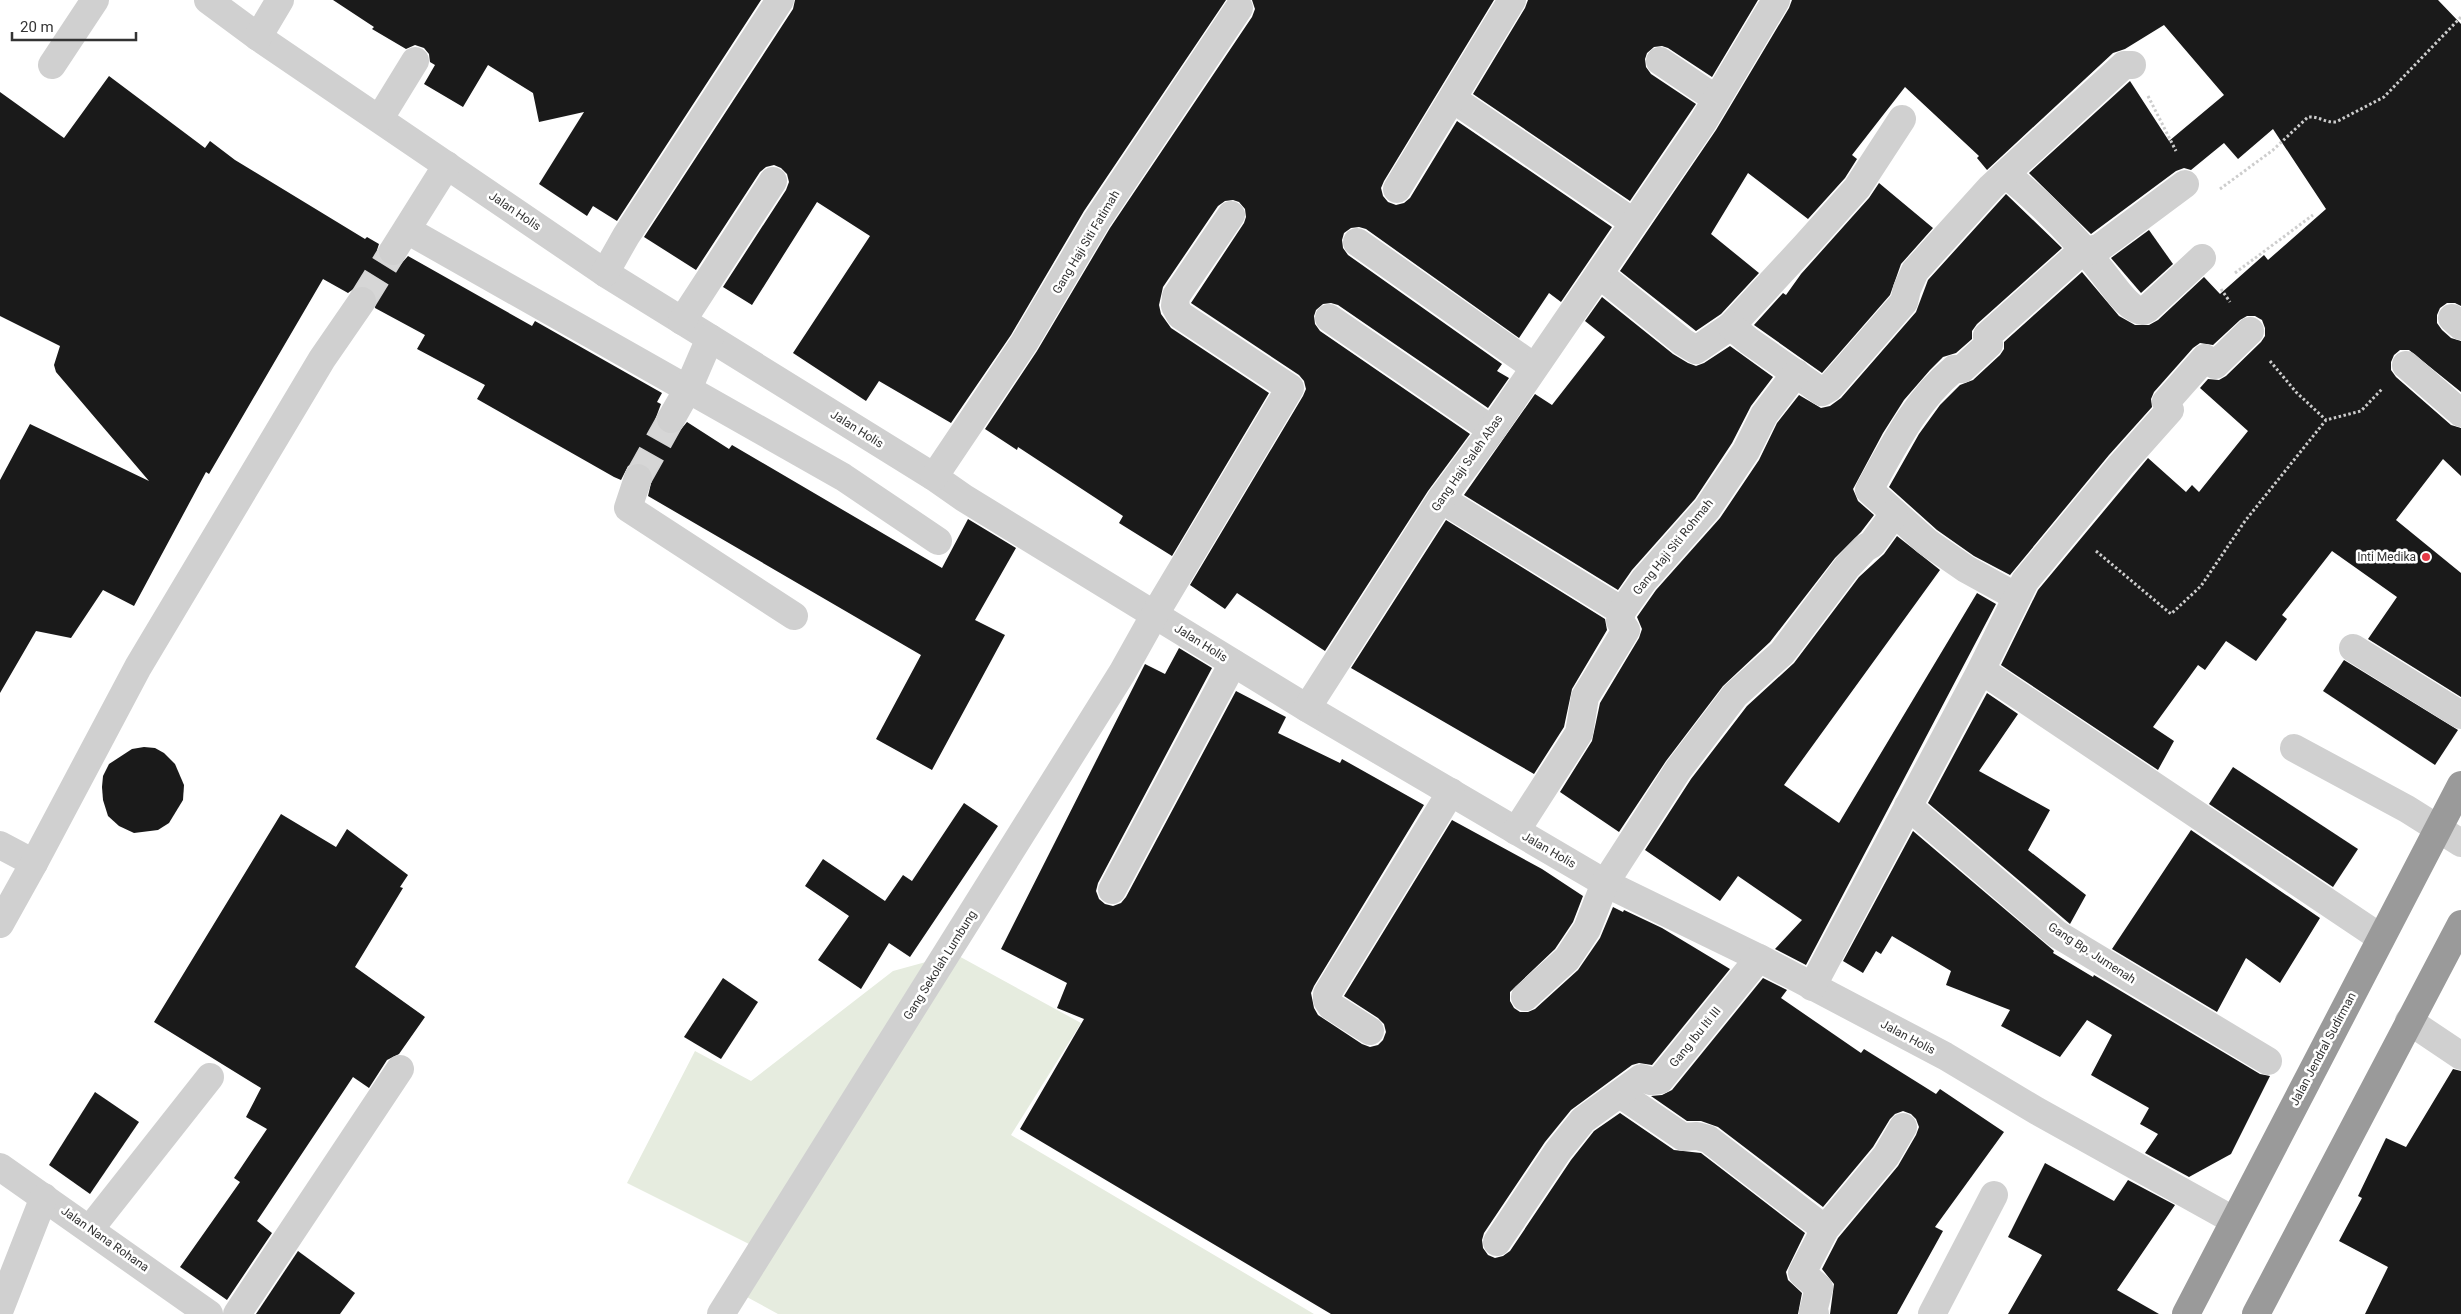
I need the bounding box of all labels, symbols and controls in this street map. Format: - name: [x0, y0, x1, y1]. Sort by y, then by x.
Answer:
- scale bar: [12, 10, 136, 42]
- text: 20 m: [20, 18, 54, 36]
- street label: Gang Haji Siti Fatimah: [1050, 188, 1122, 296]
- street label: Jalan Holis: [486, 189, 544, 233]
- street label: Jalan Holis: [828, 407, 886, 451]
- street label: Gang Haji Saleh Abas: [1428, 412, 1506, 514]
- street label: Gang Haji Siti Rohmah: [1630, 496, 1716, 598]
- place label: Inti Medika: [2357, 550, 2416, 564]
- marker: Inti Medika: [2420, 551, 2432, 563]
- street label: Jalan Holis: [1172, 621, 1230, 665]
- street label: Jalan Holis: [1520, 829, 1578, 871]
- street label: Gang Sekolah Lumbung: [901, 908, 979, 1022]
- street label: Gang Bp. Jumenah: [2046, 920, 2138, 986]
- street label: Jalan Jendral Sudirman: [2287, 990, 2359, 1108]
- street label: Gang Ibu Iti III: [1666, 1004, 1724, 1070]
- street label: Jalan Holis: [1878, 1017, 1938, 1057]
- street label: Jalan Nana Rohana: [58, 1203, 152, 1275]

